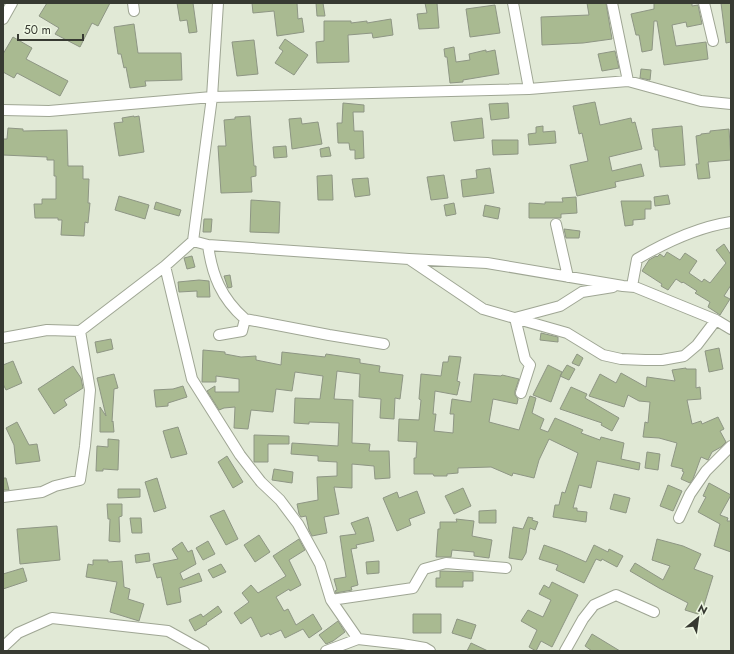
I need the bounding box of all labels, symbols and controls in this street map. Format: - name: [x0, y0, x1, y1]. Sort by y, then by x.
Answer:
- scale bar: [18, 16, 83, 42]
- text: 50 m: [24, 21, 51, 39]
- north arrow: [678, 598, 718, 638]
- text: N: [695, 600, 711, 618]

